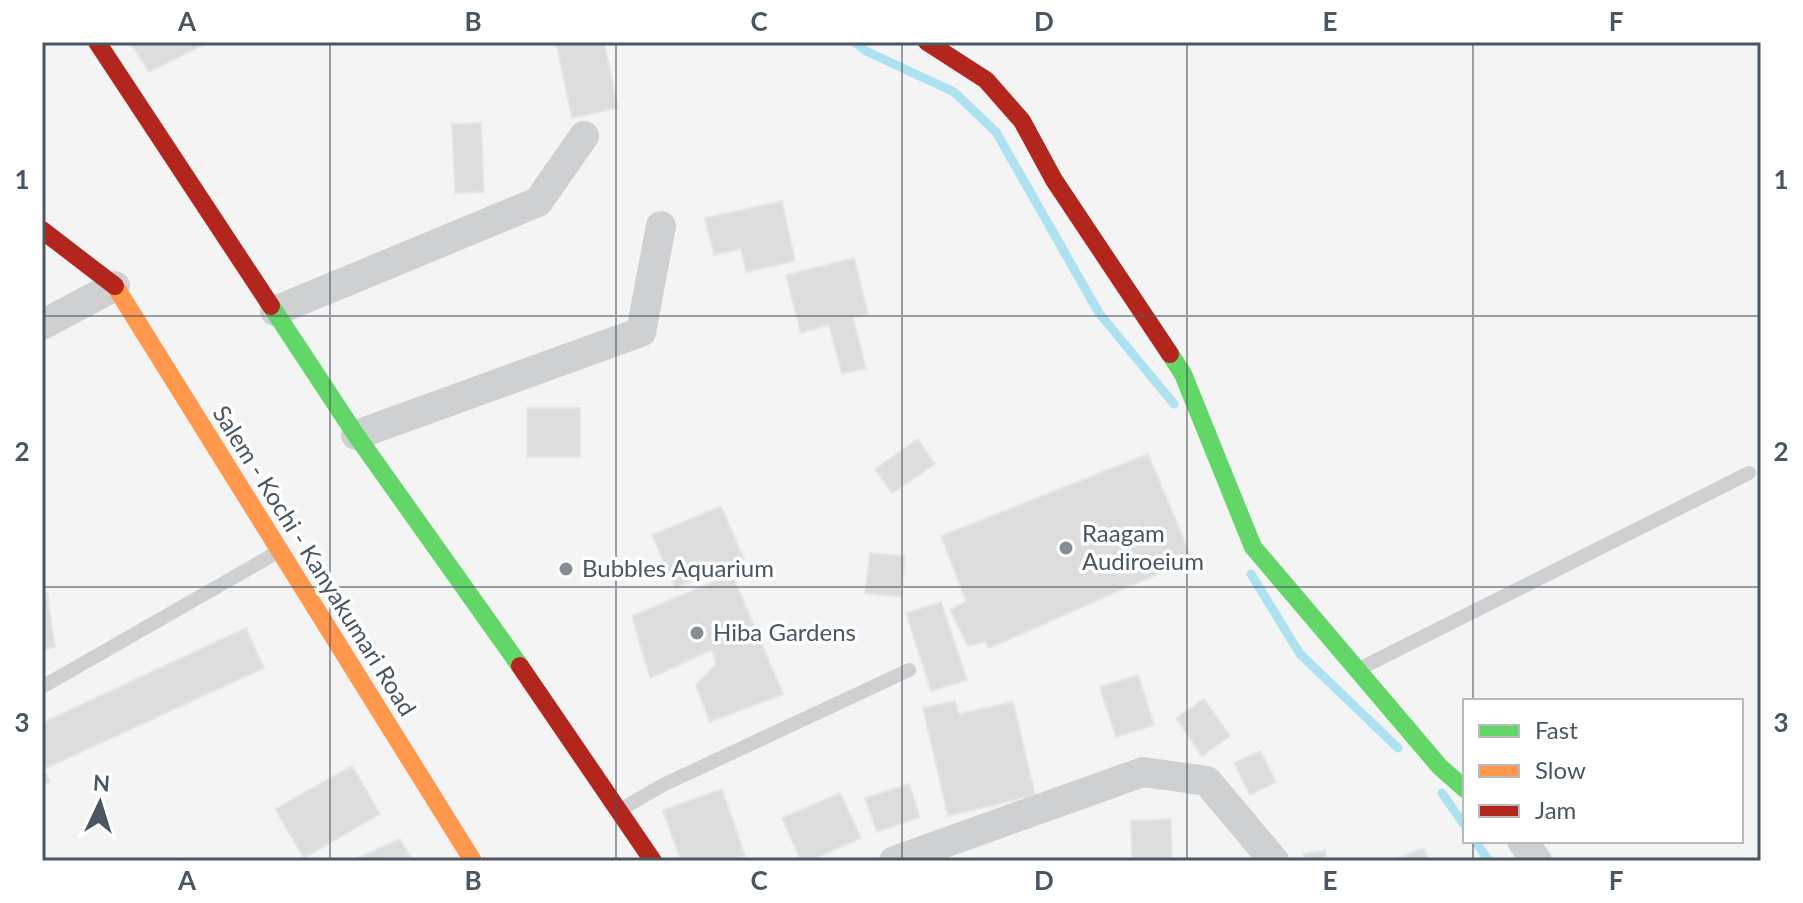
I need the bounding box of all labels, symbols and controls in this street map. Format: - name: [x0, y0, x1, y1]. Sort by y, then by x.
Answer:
- text: A: [177, 5, 197, 37]
- text: B: [464, 5, 482, 37]
- text: C: [750, 5, 768, 37]
- text: D: [1034, 5, 1054, 37]
- text: E: [1323, 5, 1337, 37]
- text: F: [1609, 5, 1623, 37]
- text: 1: [14, 163, 30, 195]
- text: 1: [1773, 163, 1789, 195]
- street label: Salem - Kochi - Kanyakumari Road: [207, 400, 423, 721]
- text: 2: [14, 435, 30, 467]
- text: 2: [1773, 435, 1789, 467]
- place label: Raagam Audiroeium: [1082, 518, 1204, 575]
- marker: Raagam Audiroeium: [1057, 539, 1075, 557]
- place label: Bubbles Aquarium: [582, 553, 774, 582]
- marker: Bubbles Aquarium: [557, 560, 575, 578]
- place label: Hiba Gardens: [713, 617, 856, 646]
- marker: Hiba Gardens: [688, 624, 706, 642]
- legend: [1463, 699, 1743, 843]
- text: 3: [14, 706, 30, 738]
- text: 3: [1773, 706, 1789, 738]
- text: Fast: [1535, 715, 1578, 744]
- text: Slow: [1535, 755, 1586, 784]
- north arrow: [60, 763, 140, 843]
- text: N: [92, 768, 111, 797]
- text: Jam: [1535, 795, 1576, 824]
- text: A: [177, 864, 197, 896]
- text: B: [464, 864, 482, 896]
- text: C: [750, 864, 768, 896]
- text: D: [1034, 864, 1054, 896]
- text: E: [1323, 864, 1337, 896]
- text: F: [1609, 864, 1623, 896]

